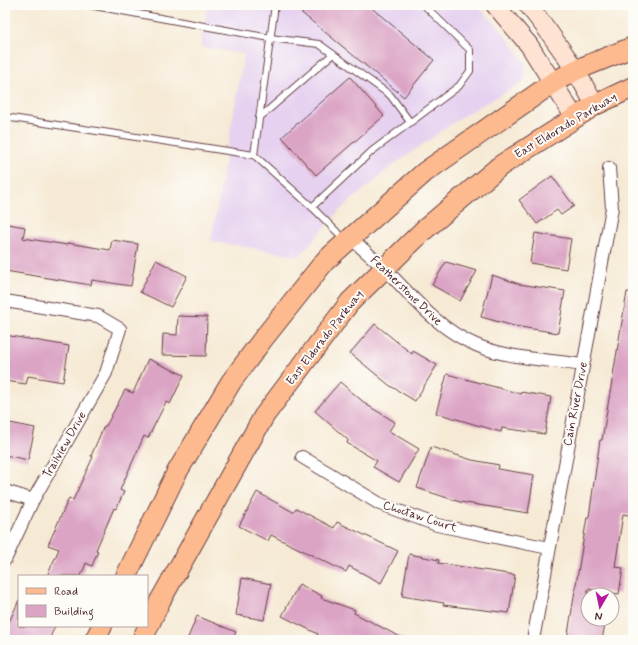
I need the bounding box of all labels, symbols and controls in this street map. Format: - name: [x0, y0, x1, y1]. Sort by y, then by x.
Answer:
- street label: East Eldorado Parkway: [512, 89, 620, 163]
- street label: Featherstone Drive: [367, 253, 446, 330]
- street label: East Eldorado Parkway: [283, 287, 367, 389]
- street label: Cain River Drive: [560, 361, 592, 447]
- street label: Trailview Drive: [39, 409, 91, 481]
- street label: Choctaw Court: [381, 497, 459, 537]
- legend: [18, 575, 148, 627]
- text: Road: [54, 584, 78, 600]
- north arrow: [580, 587, 620, 627]
- text: Building: [54, 604, 94, 621]
- text: N: [594, 608, 603, 623]

